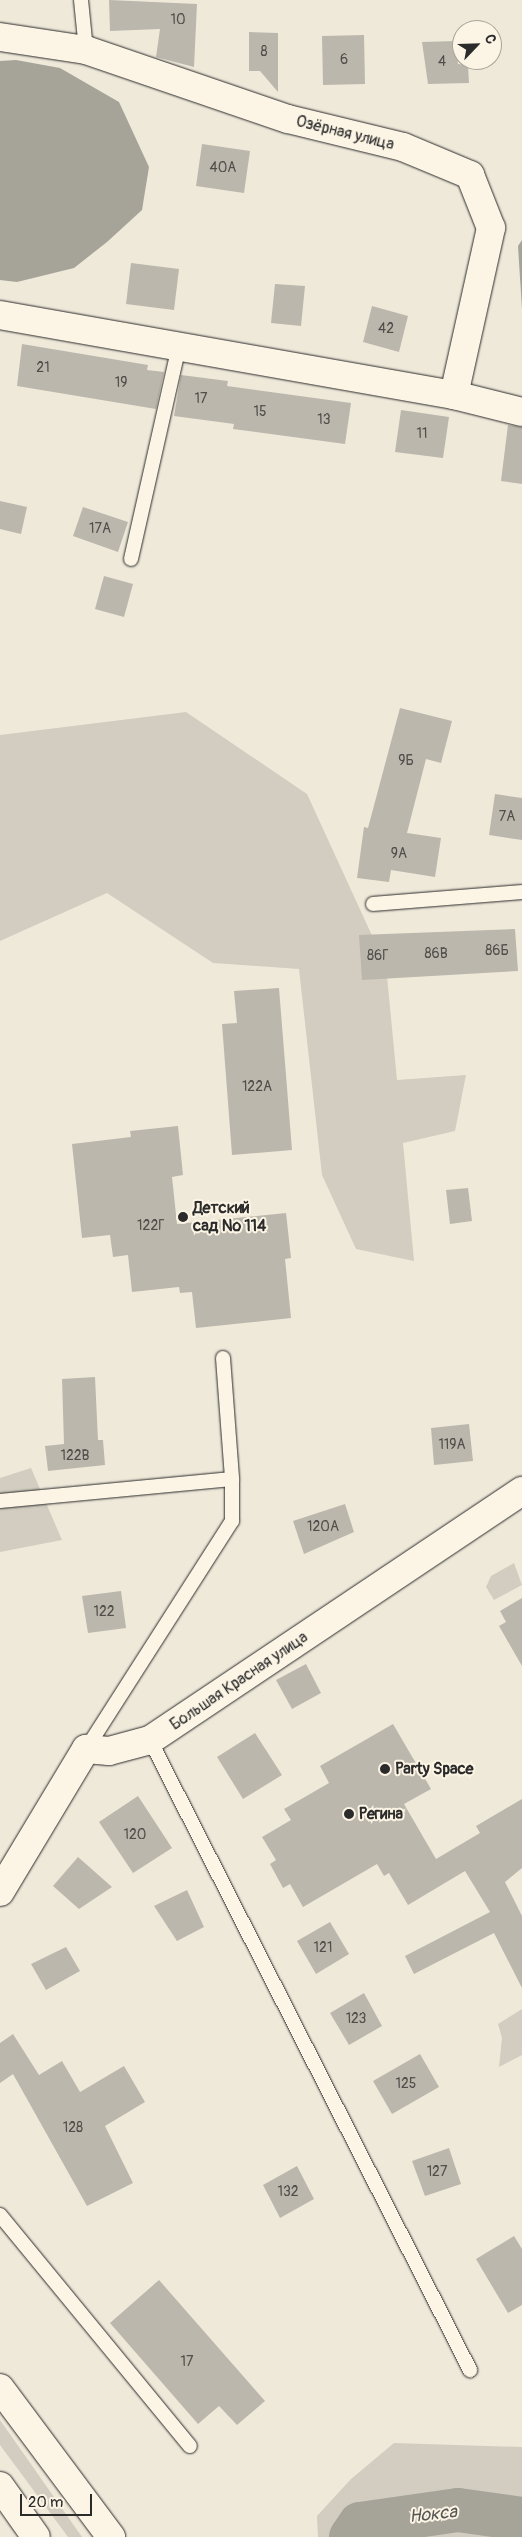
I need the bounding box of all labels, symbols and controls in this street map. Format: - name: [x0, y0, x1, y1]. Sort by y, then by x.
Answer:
- house number: 10: [170, 12, 186, 28]
- north arrow: [452, 20, 502, 70]
- text: С: [481, 32, 500, 46]
- house number: 8: [260, 44, 268, 60]
- house number: 6: [340, 52, 348, 68]
- house number: 4: [438, 54, 446, 70]
- street label: Озёрная улица: [294, 112, 396, 154]
- house number: 40А: [210, 160, 236, 176]
- house number: 42: [378, 321, 394, 337]
- house number: 21: [36, 360, 50, 376]
- house number: 19: [115, 375, 127, 391]
- house number: 17: [195, 391, 207, 407]
- house number: 15: [253, 404, 267, 420]
- house number: 13: [317, 412, 331, 428]
- house number: 11: [417, 426, 427, 442]
- house number: 17А: [89, 521, 111, 537]
- house number: 9Б: [398, 753, 414, 769]
- house number: 7А: [499, 809, 515, 825]
- house number: 9А: [391, 846, 407, 862]
- house number: 86Б: [485, 943, 509, 959]
- house number: 86В: [424, 946, 448, 962]
- house number: 86Г: [367, 948, 389, 964]
- house number: 122А: [242, 1079, 272, 1095]
- place label: Детский сад № 114: [193, 1198, 266, 1236]
- marker: Детский сад № 114: [177, 1211, 189, 1223]
- house number: 122Г: [137, 1218, 165, 1234]
- house number: 119А: [438, 1437, 466, 1453]
- house number: 122В: [60, 1448, 90, 1464]
- house number: 120А: [307, 1519, 339, 1535]
- house number: 122: [93, 1604, 115, 1620]
- street label: Большая Красная улица: [166, 1628, 312, 1734]
- place label: Party Space: [395, 1759, 473, 1779]
- marker: Party Space: [379, 1763, 391, 1775]
- place label: Регина: [359, 1804, 403, 1824]
- marker: Регина: [343, 1808, 355, 1820]
- house number: 120: [124, 1827, 146, 1843]
- house number: 121: [314, 1940, 332, 1956]
- house number: 123: [346, 2011, 366, 2027]
- house number: 125: [396, 2076, 416, 2092]
- house number: 128: [63, 2120, 83, 2136]
- house number: 127: [427, 2164, 447, 2180]
- house number: 132: [277, 2184, 299, 2200]
- house number: 17: [181, 2354, 193, 2370]
- scale bar: [22, 2484, 95, 2516]
- text: 20 m: [28, 2493, 63, 2512]
- water label: Нокса: [408, 2502, 458, 2528]

